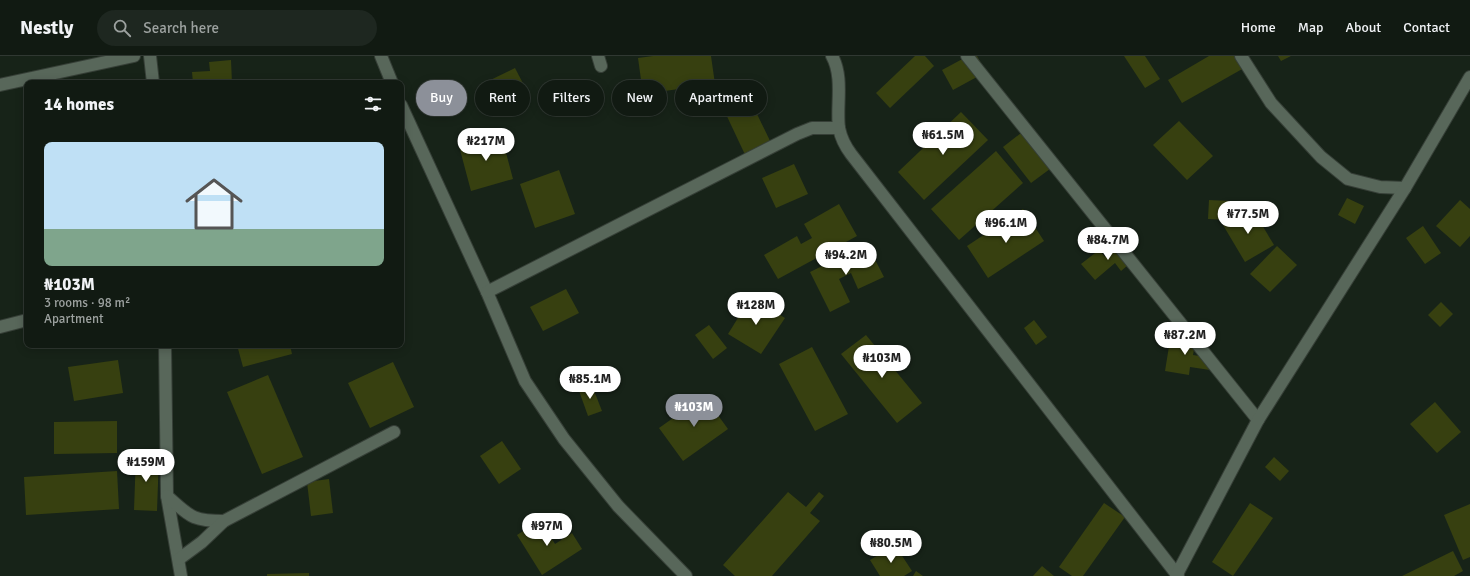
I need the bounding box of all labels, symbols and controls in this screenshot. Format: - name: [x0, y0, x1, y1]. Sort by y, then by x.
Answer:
- search box: [97, 10, 377, 46]
- text: Nestly: [20, 16, 73, 40]
- icon: search: [111, 17, 133, 39]
- text: Search here: [143, 19, 219, 37]
- text: Home: [1241, 19, 1276, 36]
- text: Map: [1298, 19, 1323, 36]
- text: About: [1345, 19, 1381, 36]
- text: Contact: [1403, 19, 1450, 36]
- chip: Buy: [416, 80, 467, 116]
- chip: Rent: [475, 80, 530, 116]
- chip: Filters: [538, 80, 604, 116]
- chip: New: [612, 80, 667, 116]
- chip: Apartment: [675, 80, 767, 116]
- icon: filters: [362, 93, 384, 115]
- text: 14 homes: [44, 94, 114, 115]
- pin: ₦61.5M: [910, 122, 976, 156]
- text: ₦61.5M: [922, 127, 964, 143]
- pin: ₦217M: [458, 128, 514, 162]
- text: ₦217M: [467, 133, 505, 149]
- icon: home: [178, 168, 250, 240]
- pin: ₦77.5M: [1215, 201, 1281, 235]
- text: ₦77.5M: [1227, 206, 1269, 222]
- pin: ₦96.1M: [973, 210, 1039, 244]
- text: ₦96.1M: [985, 215, 1027, 231]
- pin: ₦84.7M: [1075, 227, 1141, 261]
- text: ₦84.7M: [1087, 232, 1129, 248]
- pin: ₦94.2M: [813, 242, 879, 276]
- text: ₦94.2M: [825, 247, 867, 263]
- text: ₦103M: [44, 274, 95, 295]
- pin: ₦128M: [728, 292, 784, 326]
- text: 3 rooms · 98 m²: [44, 295, 130, 311]
- text: ₦128M: [737, 297, 775, 313]
- text: Apartment: [44, 311, 104, 327]
- pin: ₦87.2M: [1152, 322, 1218, 356]
- text: ₦87.2M: [1164, 327, 1206, 343]
- pin: ₦103M: [854, 345, 910, 379]
- text: ₦103M: [863, 350, 901, 366]
- pin: ₦85.1M: [557, 366, 623, 400]
- text: ₦85.1M: [569, 371, 611, 387]
- pin: ₦103M: [666, 394, 722, 428]
- text: ₦103M: [675, 399, 713, 415]
- pin: ₦159M: [118, 449, 174, 483]
- text: ₦159M: [127, 454, 165, 470]
- pin: ₦97M: [523, 513, 571, 547]
- text: ₦97M: [531, 518, 563, 534]
- pin: ₦80.5M: [858, 530, 924, 564]
- text: ₦80.5M: [870, 535, 912, 551]

